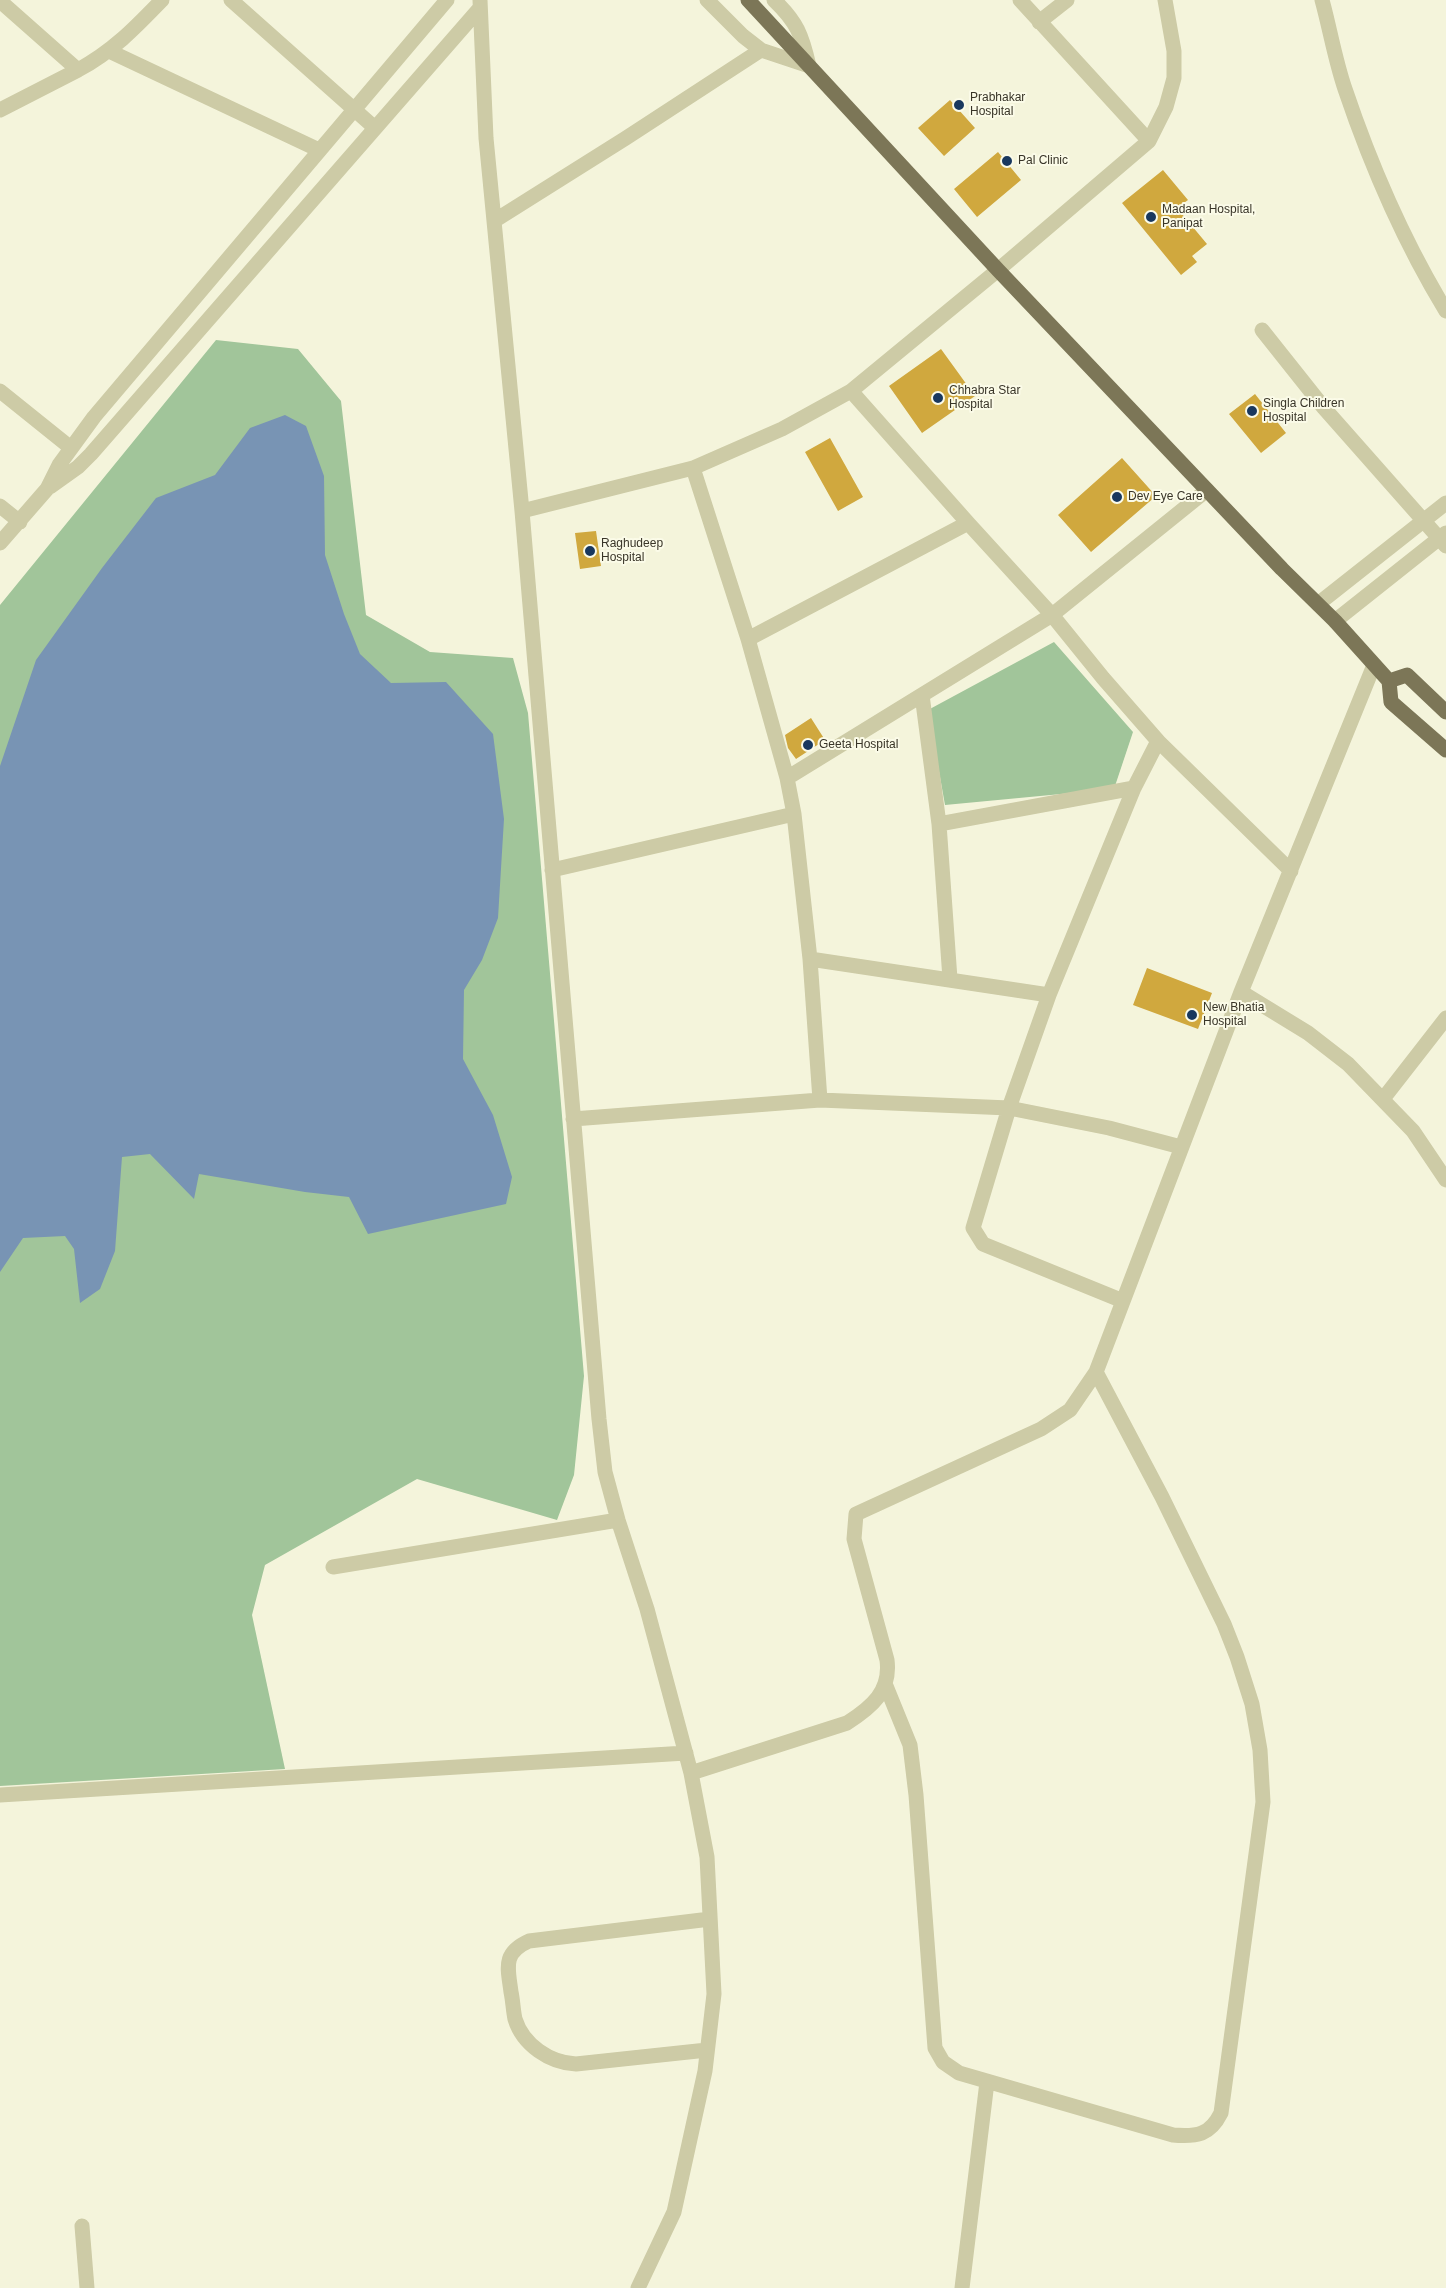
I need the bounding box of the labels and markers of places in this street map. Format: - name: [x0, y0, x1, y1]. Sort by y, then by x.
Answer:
- place label: Prabhakar Hospital: [970, 91, 1025, 119]
- marker: Prabhakar Hospital: [952, 98, 966, 112]
- marker: Pal Clinic: [1000, 154, 1014, 168]
- place label: Pal Clinic: [1018, 154, 1068, 168]
- place label: Madaan Hospital, Panipat: [1162, 203, 1255, 231]
- marker: Madaan Hospital, Panipat: [1144, 210, 1158, 224]
- place label: Chhabra Star Hospital: [949, 384, 1020, 412]
- marker: Chhabra Star Hospital: [931, 391, 945, 405]
- place label: Singla Children Hospital: [1263, 397, 1344, 425]
- marker: Singla Children Hospital: [1245, 404, 1259, 418]
- marker: Dev Eye Care: [1110, 490, 1124, 504]
- place label: Dev Eye Care: [1128, 490, 1203, 504]
- place label: Raghudeep Hospital: [601, 537, 663, 565]
- marker: Raghudeep Hospital: [583, 544, 597, 558]
- marker: Geeta Hospital: [801, 738, 815, 752]
- place label: Geeta Hospital: [819, 738, 898, 752]
- place label: New Bhatia Hospital: [1203, 1001, 1264, 1029]
- marker: New Bhatia Hospital: [1185, 1008, 1199, 1022]

